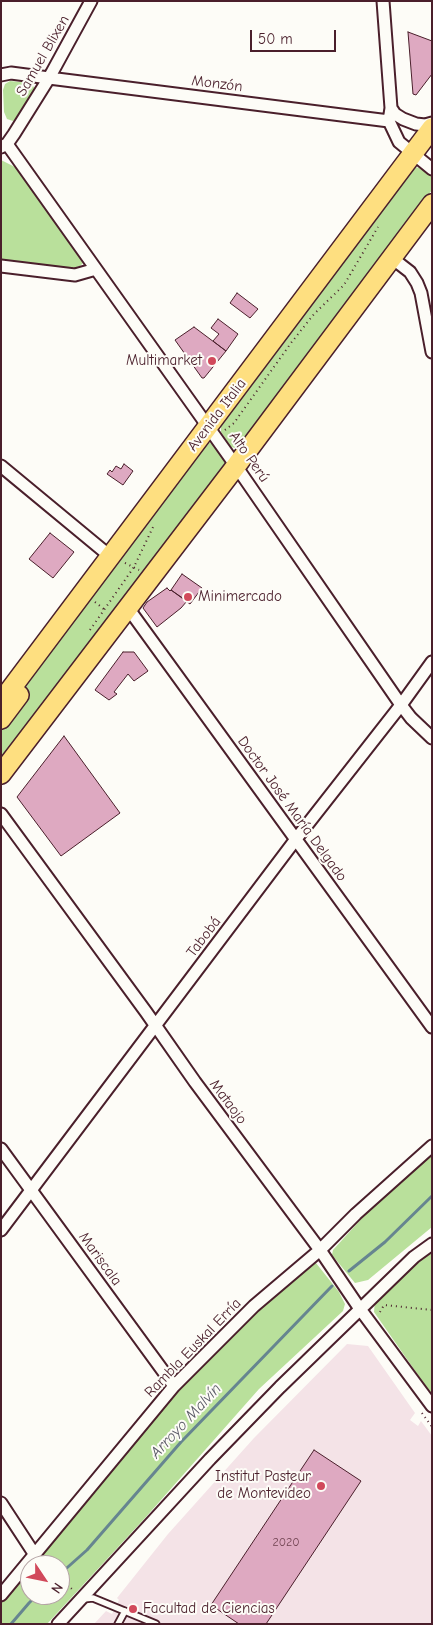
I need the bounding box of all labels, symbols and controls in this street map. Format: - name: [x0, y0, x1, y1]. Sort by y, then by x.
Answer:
- street label: Samuel Blixen: [13, 12, 73, 100]
- scale bar: [253, 20, 339, 52]
- text: 50 m: [258, 30, 293, 48]
- street label: Monzón: [190, 72, 244, 96]
- place label: Multimarket: [126, 352, 202, 370]
- marker: Multimarket: [206, 355, 218, 367]
- street label: Avenida Italia: [184, 375, 250, 455]
- street label: Alto Perú: [225, 428, 273, 486]
- place label: Minimercado: [198, 588, 282, 606]
- marker: Minimercado: [182, 591, 194, 603]
- street label: Doctor José María Delgado: [233, 733, 351, 885]
- street label: Tabobá: [183, 913, 225, 961]
- street label: Mataojo: [205, 1076, 251, 1128]
- street label: Mariscala: [75, 1229, 125, 1289]
- street label: Rambla Euskal Erría: [141, 1295, 245, 1401]
- water label: Arroyo Malvín: [146, 1380, 226, 1462]
- place label: Institut Pasteur de Montevideo: [215, 1468, 311, 1503]
- marker: Institut Pasteur de Montevideo: [315, 1480, 327, 1492]
- house number: 2020: [272, 1536, 300, 1550]
- north arrow: [20, 1555, 70, 1605]
- text: N: [47, 1580, 67, 1597]
- place label: Facultad de Ciencias: [143, 1600, 275, 1618]
- marker: Facultad de Ciencias: [127, 1603, 139, 1615]

